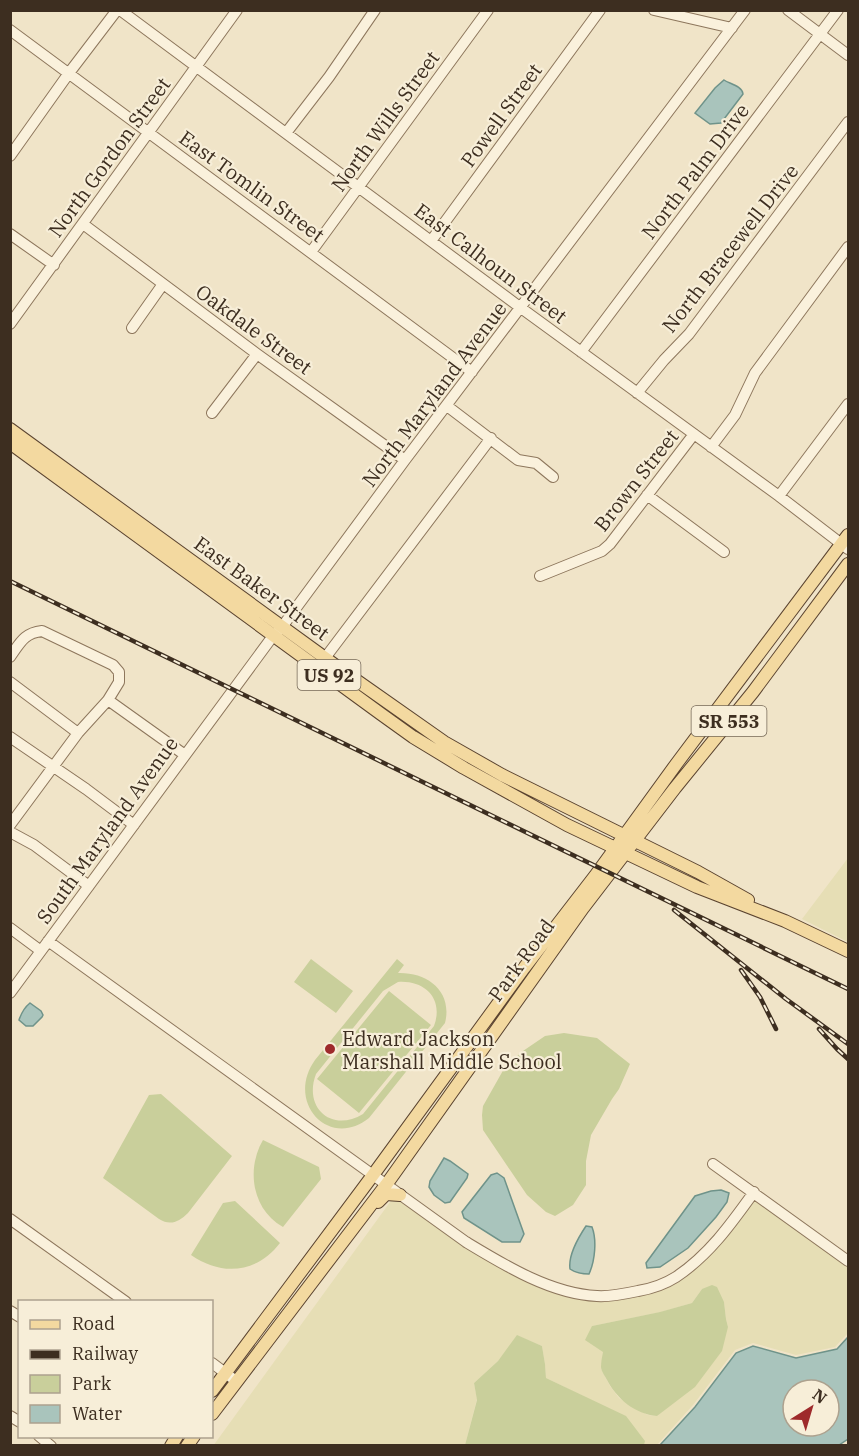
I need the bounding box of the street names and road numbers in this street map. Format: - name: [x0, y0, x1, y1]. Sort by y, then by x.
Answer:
- street label: North Wills Street: [325, 45, 445, 197]
- street label: Powell Street: [454, 58, 548, 172]
- street label: North Gordon Street: [42, 72, 176, 242]
- street label: North Palm Drive: [635, 98, 755, 244]
- street label: East Tomlin Street: [174, 124, 330, 248]
- street label: North Bracewell Drive: [656, 158, 804, 338]
- street label: East Calhoun Street: [409, 197, 573, 329]
- street label: Oakdale Street: [191, 278, 317, 380]
- street label: North Maryland Avenue: [355, 296, 513, 492]
- street label: Brown Street: [588, 423, 684, 537]
- street label: East Baker Street: [189, 530, 335, 646]
- road number: US 92: [298, 660, 360, 690]
- road number: SR 553: [692, 706, 766, 736]
- street label: South Maryland Avenue: [30, 731, 184, 929]
- street label: Park Road: [482, 913, 560, 1007]

